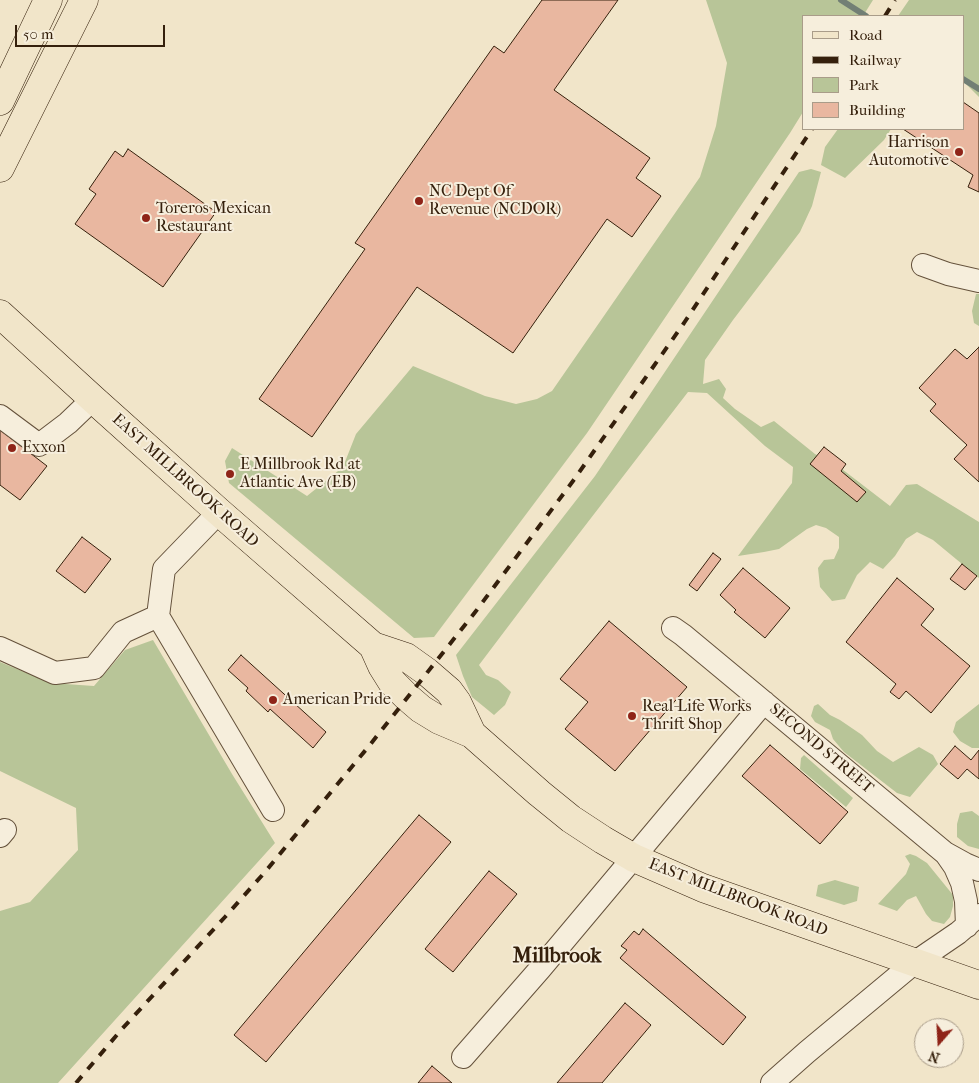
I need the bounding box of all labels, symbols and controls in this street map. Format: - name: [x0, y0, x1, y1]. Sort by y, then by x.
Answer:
- scale bar: [18, 15, 168, 47]
- legend: [802, 15, 964, 130]
- text: 50 m: [23, 25, 53, 43]
- text: Road: [849, 26, 882, 44]
- text: Railway: [849, 51, 901, 69]
- text: Park: [849, 76, 879, 94]
- text: Building: [849, 101, 905, 119]
- place label: Harrison Automotive: [869, 133, 949, 171]
- marker: Harrison Automotive: [953, 146, 965, 158]
- place label: NC Dept Of Revenue (NCDOR): [429, 182, 561, 220]
- marker: NC Dept Of Revenue (NCDOR): [413, 195, 425, 207]
- place label: Toreros Mexican Restaurant: [156, 199, 271, 237]
- marker: Toreros Mexican Restaurant: [140, 212, 152, 224]
- street label: EAST MILLBROOK ROAD: [108, 410, 262, 552]
- place label: Exxon: [22, 438, 65, 458]
- marker: Exxon: [6, 442, 18, 454]
- place label: E Millbrook Rd at Atlantic Ave (EB): [240, 455, 361, 493]
- marker: E Millbrook Rd at Atlantic Ave (EB): [224, 468, 236, 480]
- place label: American Pride: [283, 690, 391, 710]
- marker: American Pride: [267, 694, 279, 706]
- place label: Real-Life Works Thrift Shop: [642, 697, 751, 735]
- street label: SECOND STREET: [765, 700, 877, 798]
- marker: Real-Life Works Thrift Shop: [626, 710, 638, 722]
- street label: EAST MILLBROOK ROAD: [646, 855, 830, 941]
- district label: Millbrook: [513, 944, 601, 970]
- north arrow: [914, 1018, 964, 1068]
- text: N: [926, 1047, 942, 1066]

